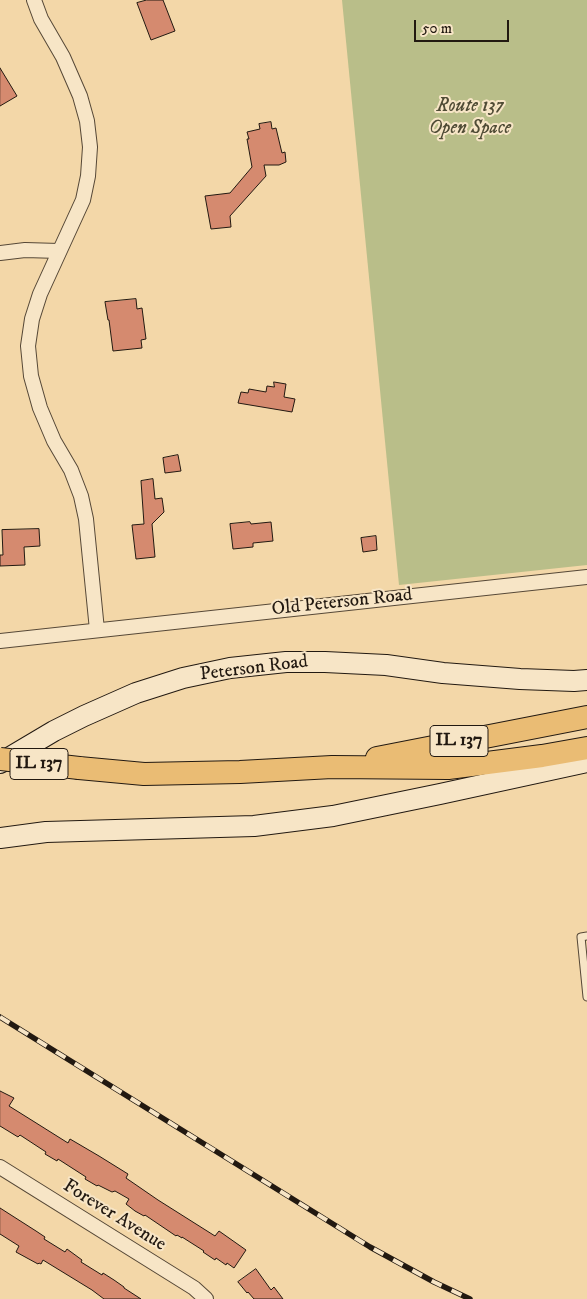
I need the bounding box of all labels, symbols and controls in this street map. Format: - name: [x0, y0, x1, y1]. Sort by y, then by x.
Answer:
- scale bar: [417, 10, 512, 42]
- text: 50 m: [422, 19, 452, 38]
- park label: Route 137 Open Space: [429, 96, 511, 140]
- street label: Old Peterson Road: [271, 584, 413, 622]
- street label: Peterson Road: [199, 651, 309, 687]
- road number: IL 137: [430, 726, 488, 756]
- road number: IL 137: [10, 749, 68, 780]
- street label: Forever Avenue: [58, 1175, 170, 1257]

